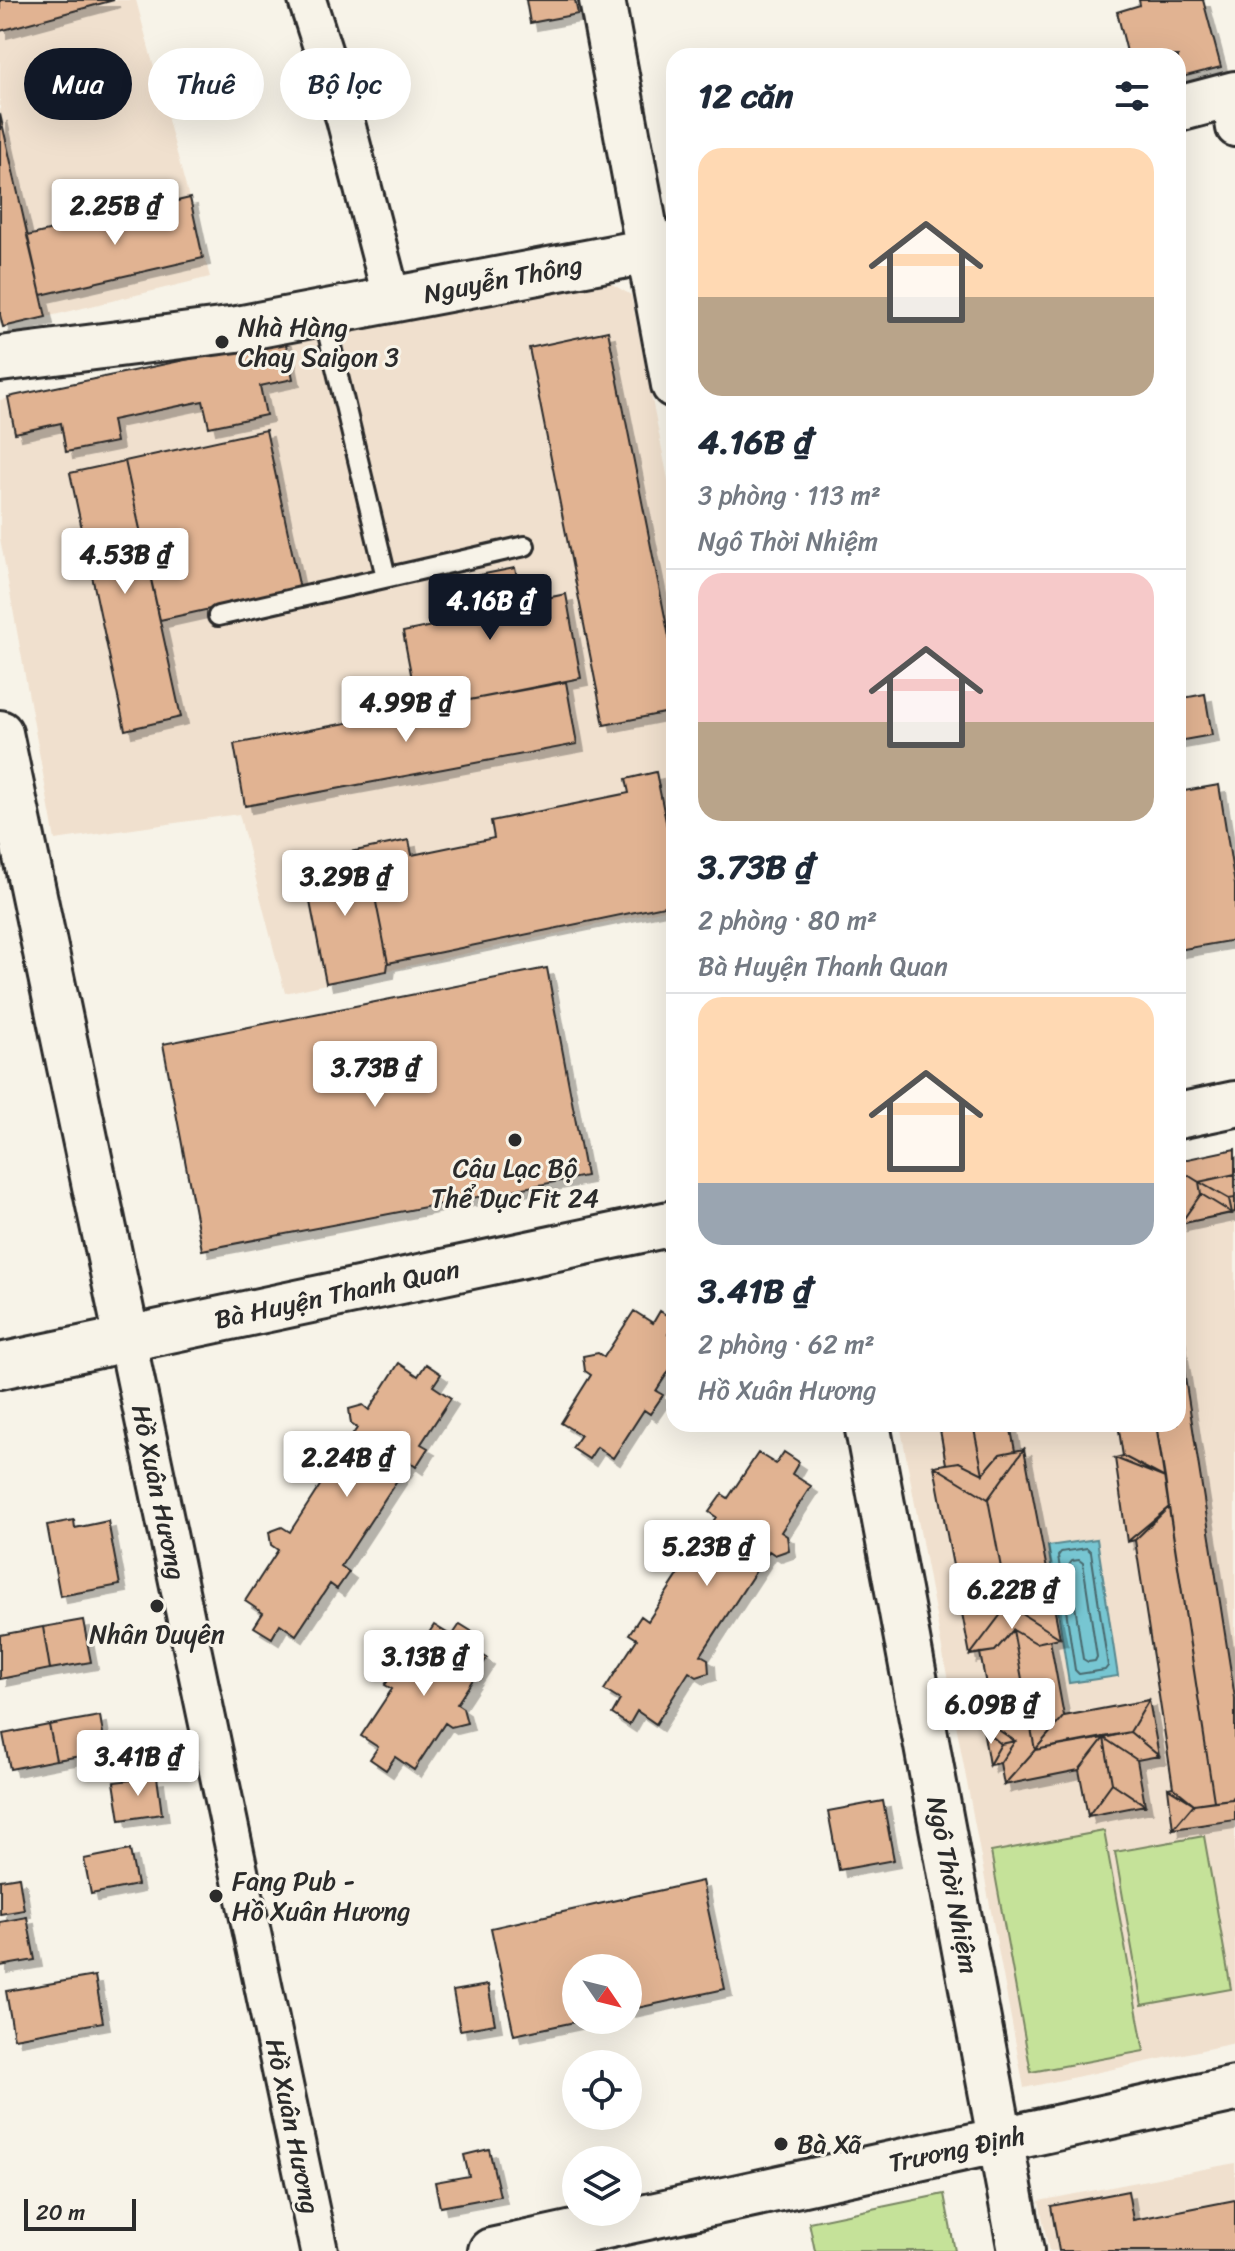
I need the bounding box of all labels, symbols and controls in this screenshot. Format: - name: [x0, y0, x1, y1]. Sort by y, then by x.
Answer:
- chip: Mua: [24, 48, 132, 120]
- chip: Thuê: [148, 48, 264, 120]
- chip: Bộ lọc: [280, 48, 411, 120]
- text: 12 căn: [698, 66, 793, 126]
- icon: filters: [1110, 74, 1154, 118]
- pin: 2.25B ₫: [41, 179, 189, 247]
- text: 2.25B ₫: [70, 182, 160, 228]
- icon: home: [854, 200, 998, 344]
- street label: Nguyễn Thông: [419, 241, 587, 317]
- place label: Nhà Hàng Chay Saigon 3: [238, 304, 399, 380]
- marker: Nhà Hàng Chay Saigon 3: [213, 333, 231, 351]
- text: 4.16B ₫: [698, 412, 812, 472]
- text: 3 phòng · 113 m²: [698, 472, 881, 518]
- text: Ngô Thời Nhiệm: [698, 518, 878, 564]
- pin: 4.53B ₫: [51, 528, 199, 596]
- text: 4.53B ₫: [79, 531, 171, 577]
- pin: 4.16B ₫: [416, 574, 564, 642]
- text: 4.16B ₫: [447, 577, 533, 623]
- icon: home: [854, 625, 998, 769]
- pin: 4.99B ₫: [332, 676, 480, 744]
- text: 4.99B ₫: [360, 679, 452, 725]
- text: 3.73B ₫: [698, 837, 813, 897]
- pin: 3.29B ₫: [271, 850, 419, 918]
- text: 3.29B ₫: [300, 853, 390, 899]
- text: 2 phòng · 80 m²: [698, 897, 877, 943]
- text: Bà Huyện Thanh Quan: [698, 943, 948, 989]
- pin: 3.73B ₫: [301, 1041, 449, 1109]
- text: 3.73B ₫: [331, 1044, 419, 1090]
- icon: home: [854, 1049, 998, 1193]
- marker: Câu Lạc Bộ Thể Dục Fit 24: [506, 1131, 524, 1149]
- place label: Câu Lạc Bộ Thể Dục Fit 24: [431, 1145, 599, 1221]
- street label: Bà Huyện Thanh Quan: [210, 1246, 464, 1342]
- text: 3.41B ₫: [698, 1261, 811, 1321]
- text: 2 phòng · 62 m²: [698, 1321, 875, 1367]
- text: Hồ Xuân Hương: [698, 1367, 876, 1413]
- street label: Hồ Xuân Hương: [118, 1400, 200, 1584]
- pin: 2.24B ₫: [273, 1431, 421, 1499]
- text: 2.24B ₫: [302, 1434, 392, 1480]
- pin: 5.23B ₫: [633, 1520, 781, 1588]
- text: 5.23B ₫: [662, 1523, 752, 1569]
- pin: 6.22B ₫: [938, 1563, 1086, 1631]
- text: 6.22B ₫: [967, 1566, 1057, 1612]
- marker: Nhân Duyên: [148, 1597, 166, 1615]
- place label: Nhân Duyên: [89, 1611, 225, 1657]
- pin: 3.13B ₫: [350, 1630, 498, 1698]
- text: 3.13B ₫: [382, 1633, 466, 1679]
- pin: 6.09B ₫: [917, 1678, 1065, 1746]
- text: 6.09B ₫: [945, 1681, 1037, 1727]
- pin: 3.41B ₫: [64, 1730, 212, 1798]
- text: 3.41B ₫: [95, 1733, 181, 1779]
- street label: Ngô Thời Nhiệm: [913, 1792, 993, 1978]
- place label: Fang Pub - Hồ Xuân Hương: [232, 1858, 410, 1934]
- marker: Fang Pub - Hồ Xuân Hương: [207, 1887, 225, 1905]
- north arrow: [562, 1954, 642, 2034]
- map controls: [562, 1954, 642, 2226]
- street label: Hồ Xuân Hương: [252, 2034, 334, 2218]
- button: locate: [562, 2050, 642, 2130]
- street label: Trương Định: [884, 2112, 1030, 2186]
- place label: Bà Xã: [797, 2121, 862, 2167]
- marker: Bà Xã: [772, 2135, 790, 2153]
- button: layers: [562, 2146, 642, 2226]
- text: 20 m: [36, 2193, 85, 2232]
- scale bar: [24, 2195, 136, 2231]

